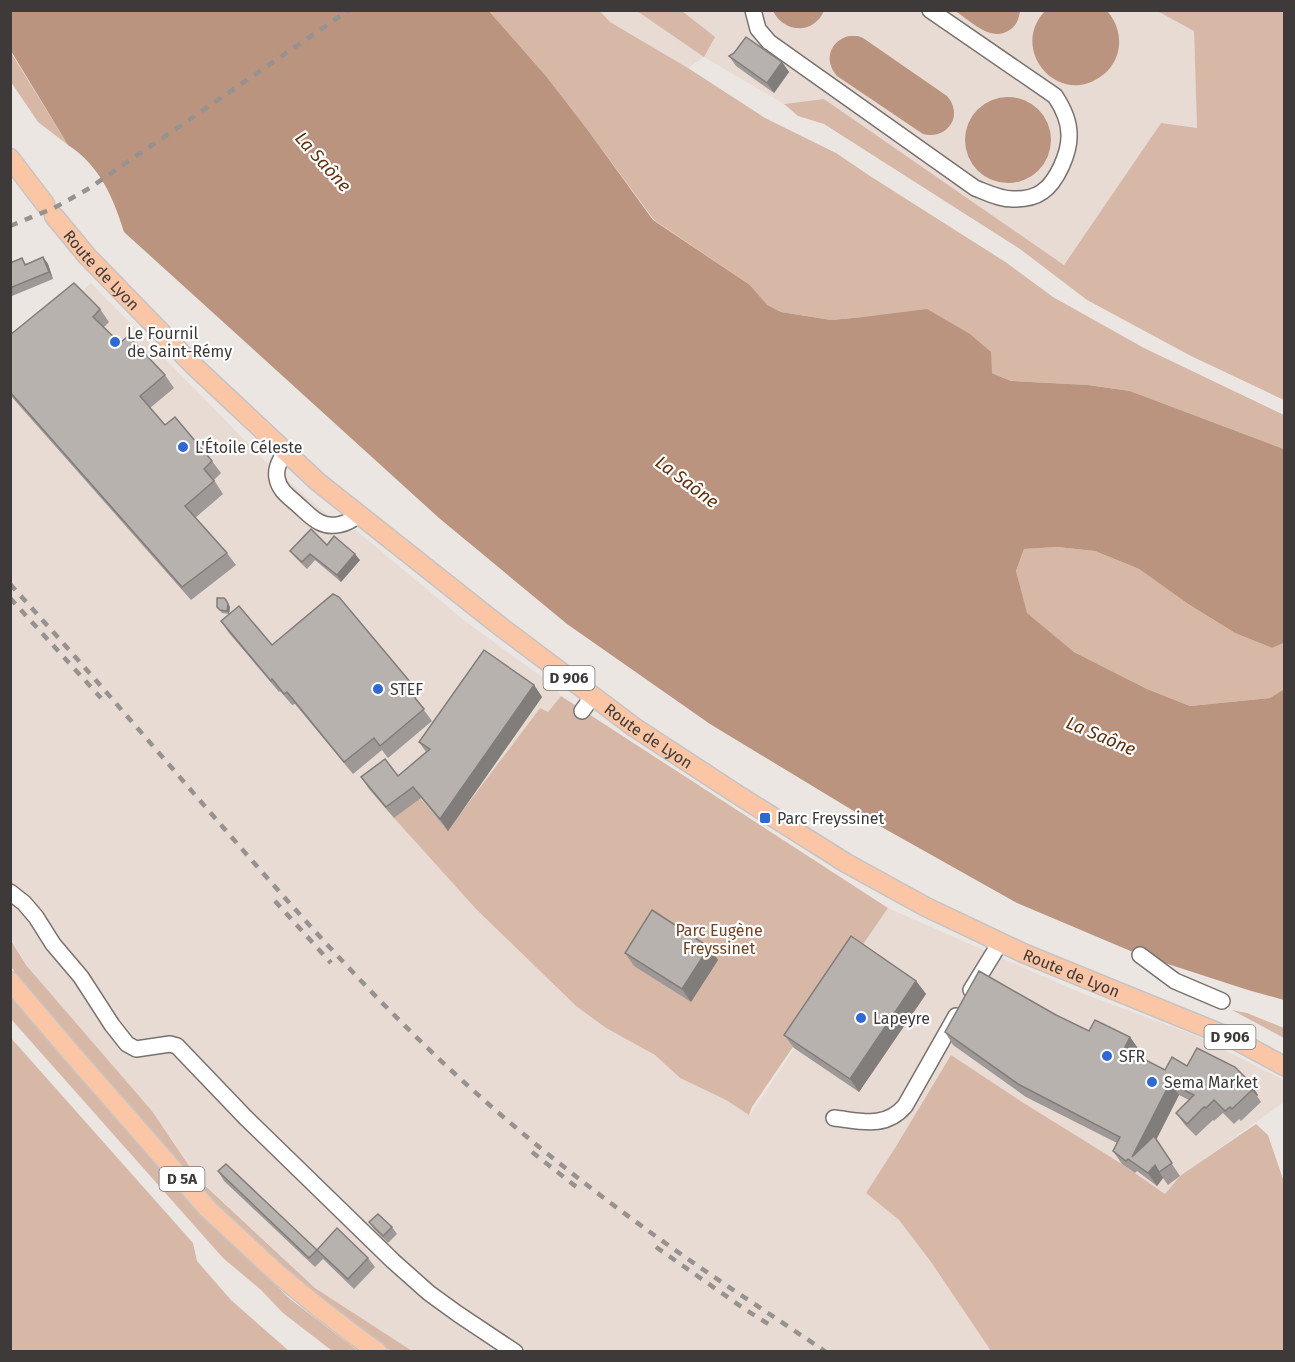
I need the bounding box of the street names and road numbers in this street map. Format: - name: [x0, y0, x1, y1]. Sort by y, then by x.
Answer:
- street label: Route de Lyon: [59, 226, 143, 314]
- road number: D 906: [544, 666, 594, 690]
- street label: Route de Lyon: [601, 699, 696, 773]
- street label: Route de Lyon: [1020, 945, 1123, 1001]
- road number: D 906: [1204, 1025, 1256, 1049]
- road number: D 5A: [160, 1167, 204, 1191]

